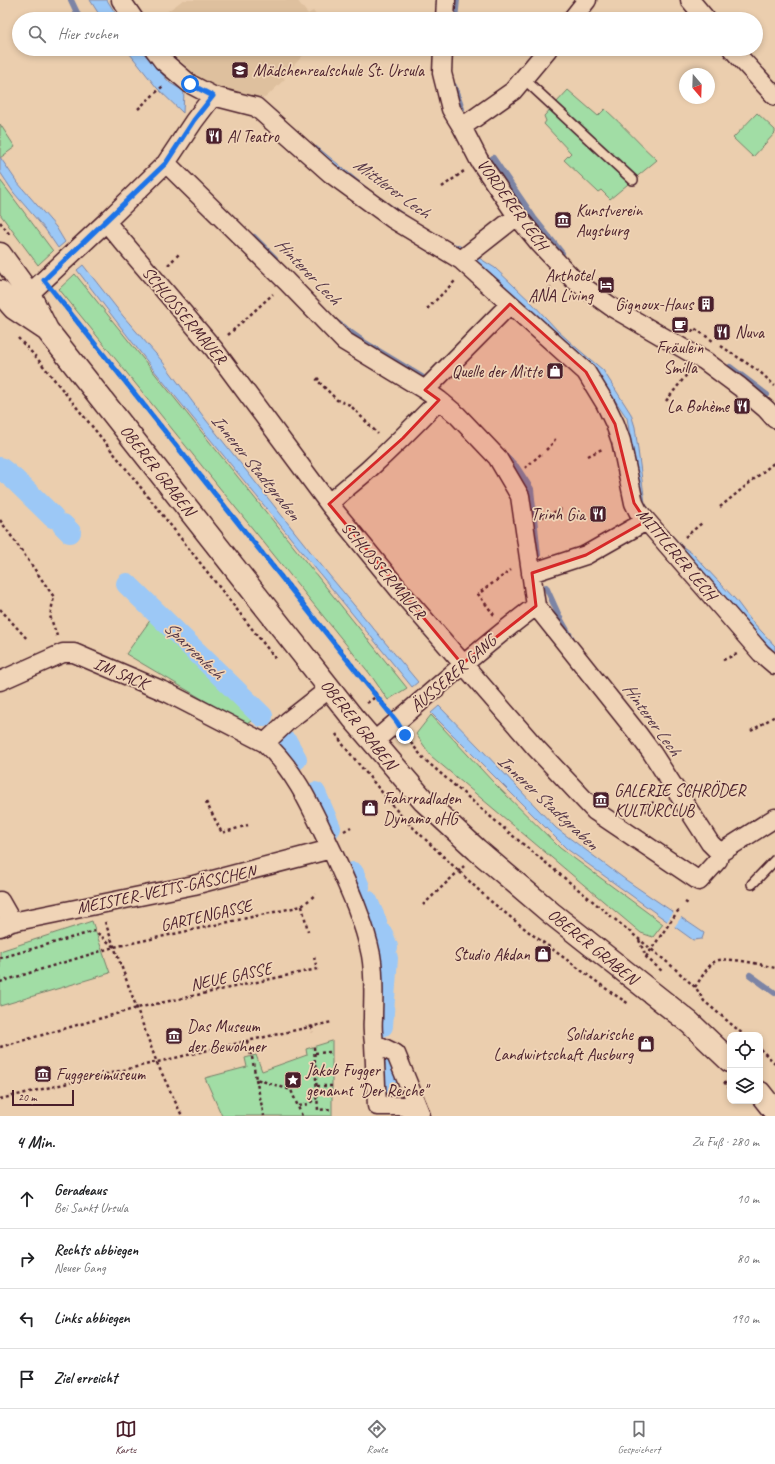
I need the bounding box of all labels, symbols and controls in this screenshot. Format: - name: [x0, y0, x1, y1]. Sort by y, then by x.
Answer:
- search box: [12, 12, 763, 56]
- icon: search: [26, 23, 48, 45]
- text: Hier suchen: [58, 25, 118, 44]
- school or university icon: Mädchenrealschule St. Ursula: [230, 60, 250, 80]
- place label: Mädchenrealschule St. Ursula: [253, 60, 425, 81]
- north arrow: [679, 68, 715, 104]
- route start: [181, 75, 199, 93]
- restaurant icon: Al Teatro: [204, 126, 224, 146]
- place label: Al Teatro: [227, 126, 280, 147]
- water label: Mittlerer Lech: [350, 153, 436, 224]
- street label: VORDERER LECH: [472, 155, 554, 256]
- place label: Kunstverein Augsburg: [576, 200, 644, 241]
- museum icon: Kunstverein Augsburg: [553, 210, 573, 230]
- water label: Hinterer Lech: [271, 233, 347, 310]
- street label: SCHLOSSERMAUER: [138, 262, 233, 370]
- place label: Arthotel ANA Living: [529, 265, 596, 306]
- hotel icon: Arthotel ANA Living: [596, 275, 616, 295]
- place label: Gignoux-Haus: [615, 294, 695, 315]
- building icon: Gignoux-Haus: [696, 294, 716, 314]
- cafe icon: Fräulein Smilla: [670, 315, 690, 335]
- restaurant icon: Nuva: [712, 322, 732, 342]
- place label: Nuva: [735, 322, 765, 343]
- place label: Fräulein Smilla: [657, 337, 704, 378]
- place label: Quelle der Mitte: [452, 361, 543, 382]
- shop icon: Quelle der Mitte: [545, 361, 565, 381]
- place label: La Bohème: [667, 396, 730, 417]
- restaurant icon: La Bohème: [732, 396, 752, 416]
- water label: Innerer Stadtgraben: [207, 410, 307, 526]
- street label: OBERER GRABEN: [116, 421, 201, 522]
- place label: Trinh Gia: [531, 504, 587, 525]
- restaurant icon: Trinh Gia: [588, 504, 608, 524]
- street label: MITTLERER LECH: [632, 504, 723, 607]
- street label: SCHLOSSERMAUER: [337, 517, 432, 625]
- water label: Sparrenlech: [160, 616, 230, 685]
- street label: ÄUSSERER GANG: [406, 629, 502, 716]
- street label: IM SACK: [91, 653, 154, 696]
- street label: OBERER GRABEN: [316, 675, 403, 776]
- water label: Hinterer Lech: [618, 678, 687, 761]
- route end: [396, 726, 414, 744]
- water label: Innerer Stadtgraben: [493, 750, 604, 856]
- place label: GALERIE SCHRÖDER KULTURCLUB: [614, 780, 747, 821]
- place label: Fahrradladen Dynamo oHG: [383, 788, 462, 829]
- museum icon: GALERIE SCHRÖDER KULTURCLUB: [591, 790, 611, 810]
- shop icon: Fahrradladen Dynamo oHG: [360, 798, 380, 818]
- street label: MEISTER-VEITS-GÄSSCHEN: [75, 860, 260, 919]
- street label: GARTENGASSE: [158, 894, 256, 936]
- street label: OBERER GRABEN: [544, 904, 644, 991]
- place label: Studio Akdan: [453, 944, 530, 965]
- shop icon: Studio Akdan: [533, 944, 553, 964]
- street label: NEUE GASSE: [189, 957, 276, 995]
- place label: Das Museum der Bewohner: [187, 1016, 268, 1057]
- place label: Solidarische Landwirtschaft Ausburg: [493, 1024, 634, 1065]
- museum icon: Das Museum der Bewohner: [164, 1026, 184, 1046]
- map controls: [727, 1032, 763, 1104]
- button: locate: [727, 1032, 763, 1068]
- shop icon: Solidarische Landwirtschaft Ausburg: [636, 1034, 656, 1054]
- place label: Jakob Fugger genannt "Der Reiche": [305, 1060, 431, 1101]
- museum icon: Fuggereimuseum: [33, 1064, 53, 1084]
- place label: Fuggereimuseum: [56, 1064, 146, 1085]
- button: layers: [727, 1068, 763, 1104]
- place icon: Jakob Fugger genannt "Der Reiche": [283, 1070, 303, 1090]
- scale bar: [12, 1088, 74, 1107]
- text: 20 m: [18, 1090, 37, 1104]
- text: 4 Min.: [16, 1132, 55, 1153]
- text: Zu Fuß · 280 m: [692, 1134, 759, 1150]
- text: Geradeaus: [54, 1181, 107, 1200]
- icon: ahead: [16, 1188, 38, 1210]
- text: 10 m: [737, 1191, 759, 1207]
- text: Bei Sankt Ursula: [54, 1200, 128, 1216]
- text: Rechts abbiegen: [54, 1241, 138, 1260]
- icon: right: [16, 1248, 38, 1270]
- text: 80 m: [737, 1251, 759, 1267]
- text: Neuer Gang: [54, 1260, 106, 1276]
- icon: left: [16, 1308, 38, 1330]
- text: Links abbiegen: [54, 1309, 130, 1328]
- text: 190 m: [731, 1311, 759, 1327]
- icon: arrive: [16, 1368, 38, 1390]
- text: Ziel erreicht: [54, 1369, 117, 1388]
- tab: Karte: [115, 1418, 137, 1456]
- tab: Route: [366, 1418, 388, 1456]
- tab: Gespeichert: [617, 1418, 660, 1456]

